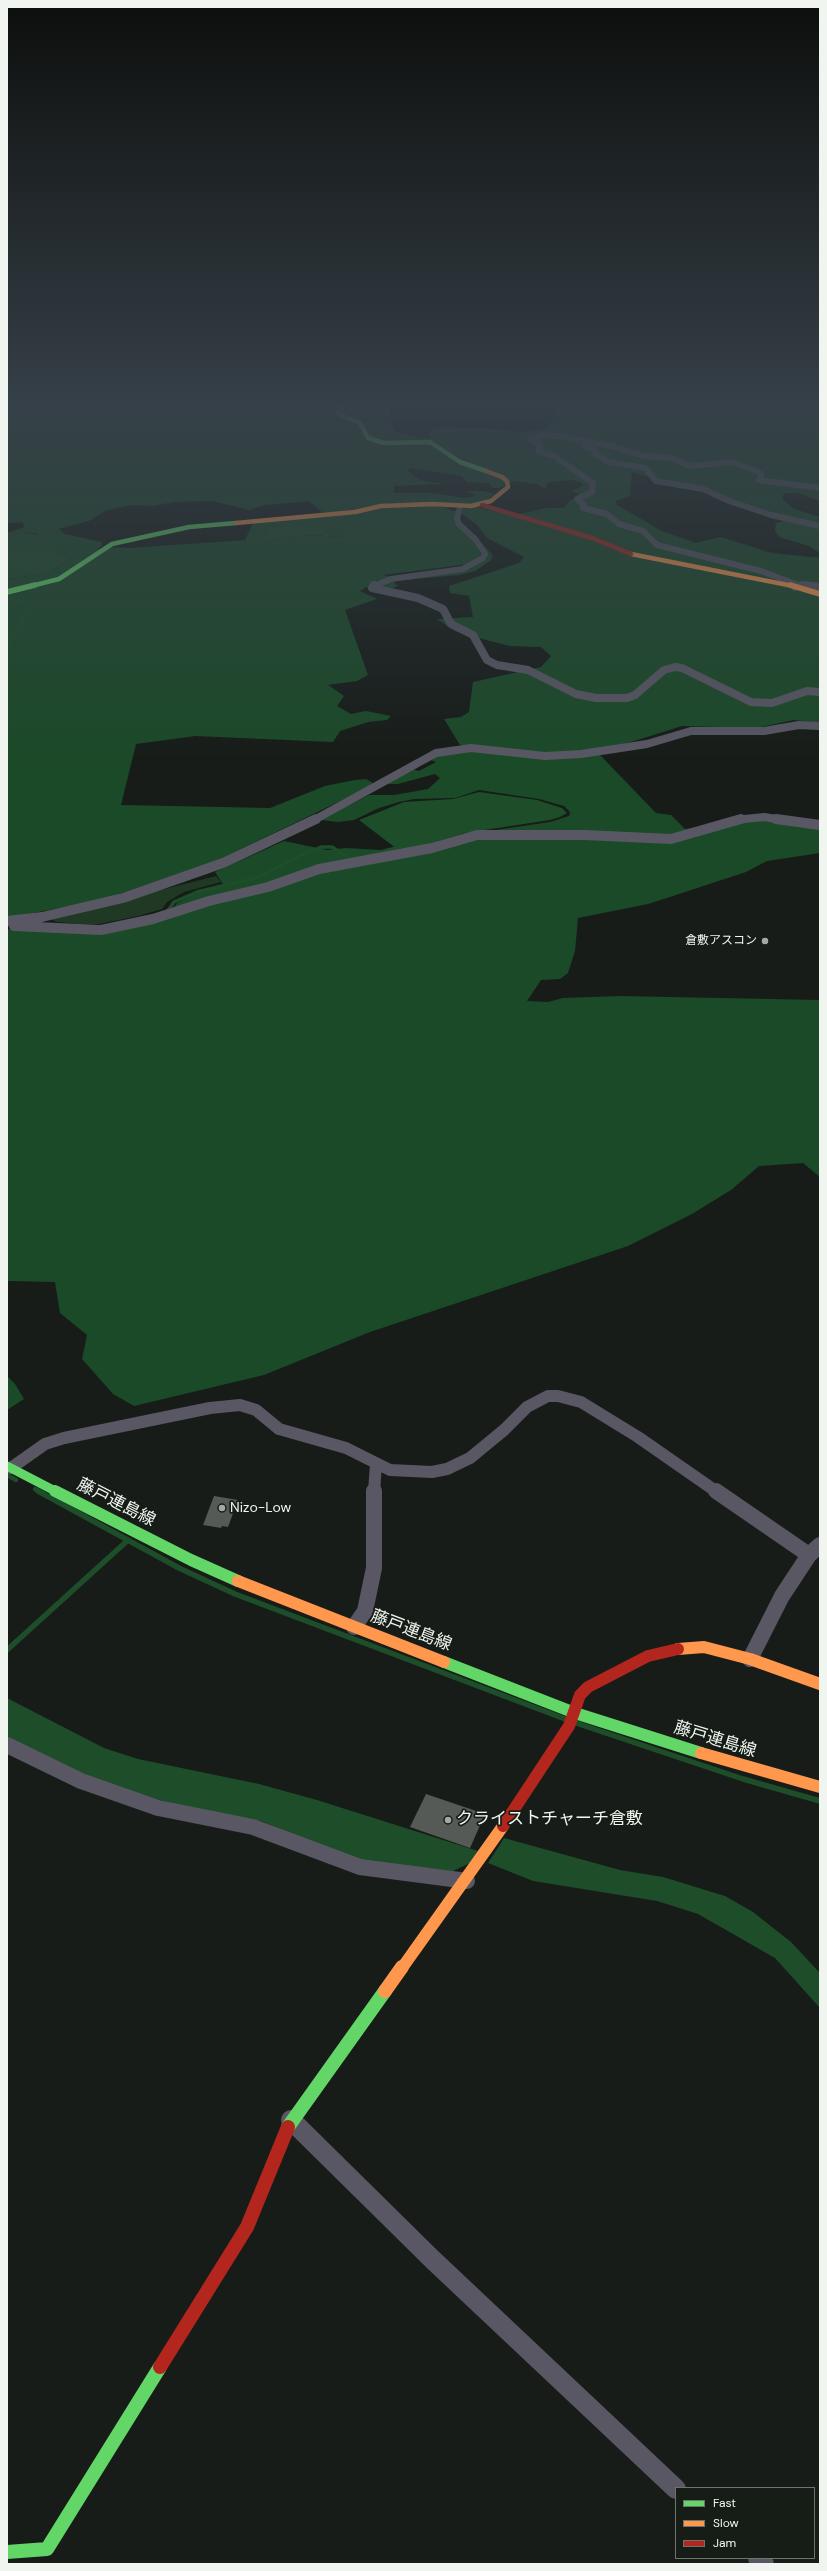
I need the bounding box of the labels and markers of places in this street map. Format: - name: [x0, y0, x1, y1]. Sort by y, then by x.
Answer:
- place label: 倉敷アスコン: [685, 934, 757, 948]
- marker: 倉敷アスコン: [760, 936, 770, 946]
- place label: Nizo-Low: [230, 1500, 291, 1516]
- marker: Nizo-Low: [217, 1503, 227, 1513]
- place label: クライストチャーチ倉敷: [456, 1810, 643, 1830]
- marker: クライストチャーチ倉敷: [443, 1815, 453, 1825]

